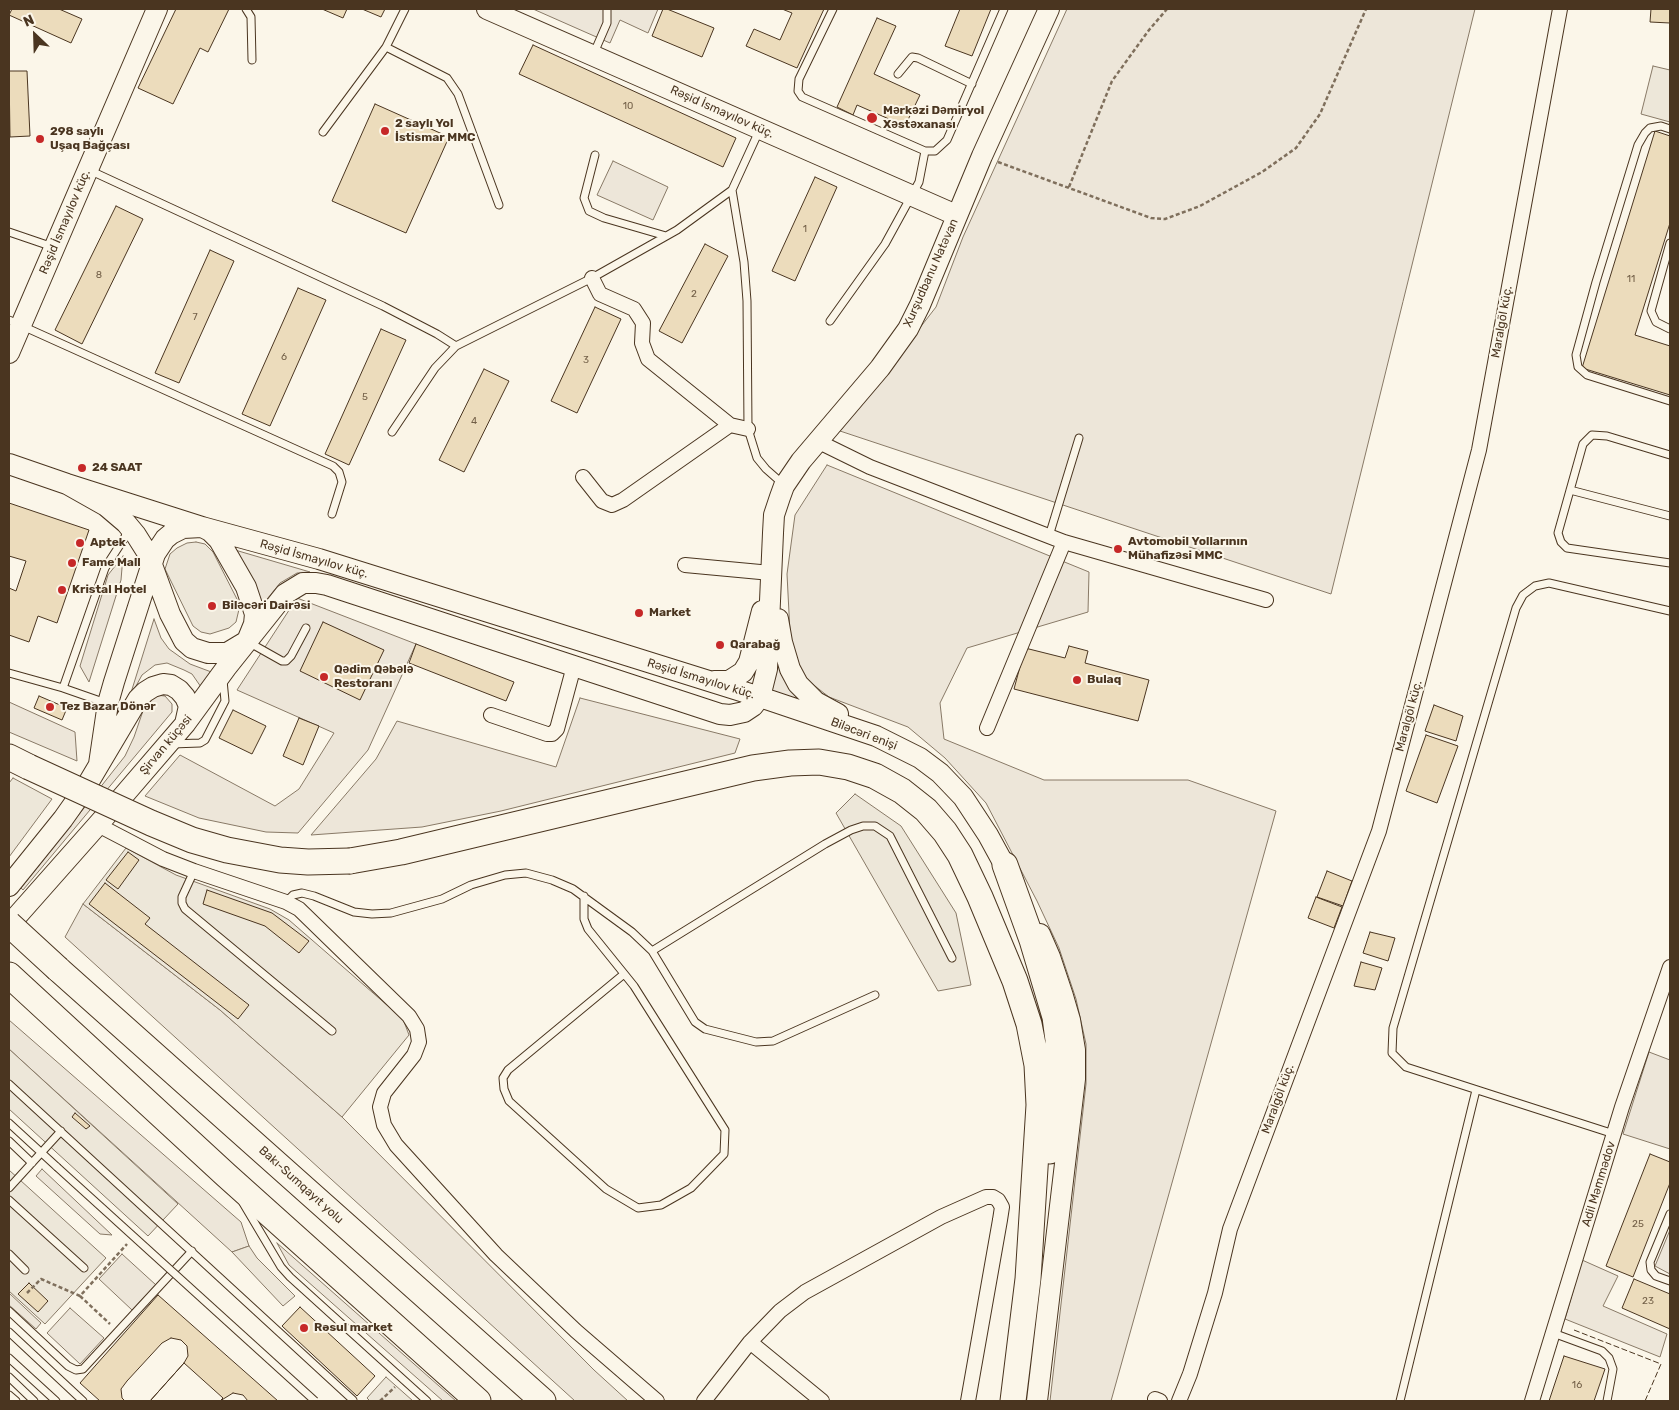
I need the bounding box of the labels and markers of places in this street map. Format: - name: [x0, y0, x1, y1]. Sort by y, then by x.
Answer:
- place label: Mərkəzi Dəmiryol Xəstəxanası: [883, 104, 984, 132]
- marker: Mərkəzi Dəmiryol Xəstəxanası: [865, 111, 879, 125]
- place label: 2 saylı Yol İstismar MMC: [395, 117, 476, 145]
- place label: 298 saylı Uşaq Bağçası: [50, 125, 130, 153]
- marker: 2 saylı Yol İstismar MMC: [379, 125, 391, 137]
- marker: 298 saylı Uşaq Bağçası: [34, 133, 46, 145]
- place label: 24 SAAT: [92, 461, 142, 475]
- marker: 24 SAAT: [76, 462, 88, 474]
- place label: Avtomobil Yollarının Mühafizəsi MMC: [1128, 535, 1248, 563]
- place label: Aptek: [90, 536, 126, 550]
- marker: Aptek: [74, 537, 86, 549]
- marker: Avtomobil Yollarının Mühafizəsi MMC: [1112, 543, 1124, 555]
- place label: Fame Mall: [82, 556, 141, 570]
- marker: Fame Mall: [66, 557, 78, 569]
- place label: Kristal Hotel: [72, 583, 147, 597]
- marker: Kristal Hotel: [56, 584, 68, 596]
- place label: Biləcəri Dairəsi: [222, 599, 310, 613]
- marker: Biləcəri Dairəsi: [206, 600, 218, 612]
- place label: Market: [649, 606, 691, 620]
- marker: Market: [633, 607, 645, 619]
- place label: Qarabağ: [730, 638, 780, 652]
- marker: Qarabağ: [714, 639, 726, 651]
- place label: Qədim Qəbələ Restoranı: [334, 663, 413, 691]
- marker: Qədim Qəbələ Restoranı: [318, 671, 330, 683]
- place label: Bulaq: [1087, 673, 1121, 687]
- marker: Bulaq: [1071, 674, 1083, 686]
- place label: Tez Bazar Dönər: [60, 700, 156, 714]
- marker: Tez Bazar Dönər: [44, 701, 56, 713]
- place label: Rәsul market: [314, 1321, 393, 1335]
- marker: Rәsul market: [298, 1322, 310, 1334]

